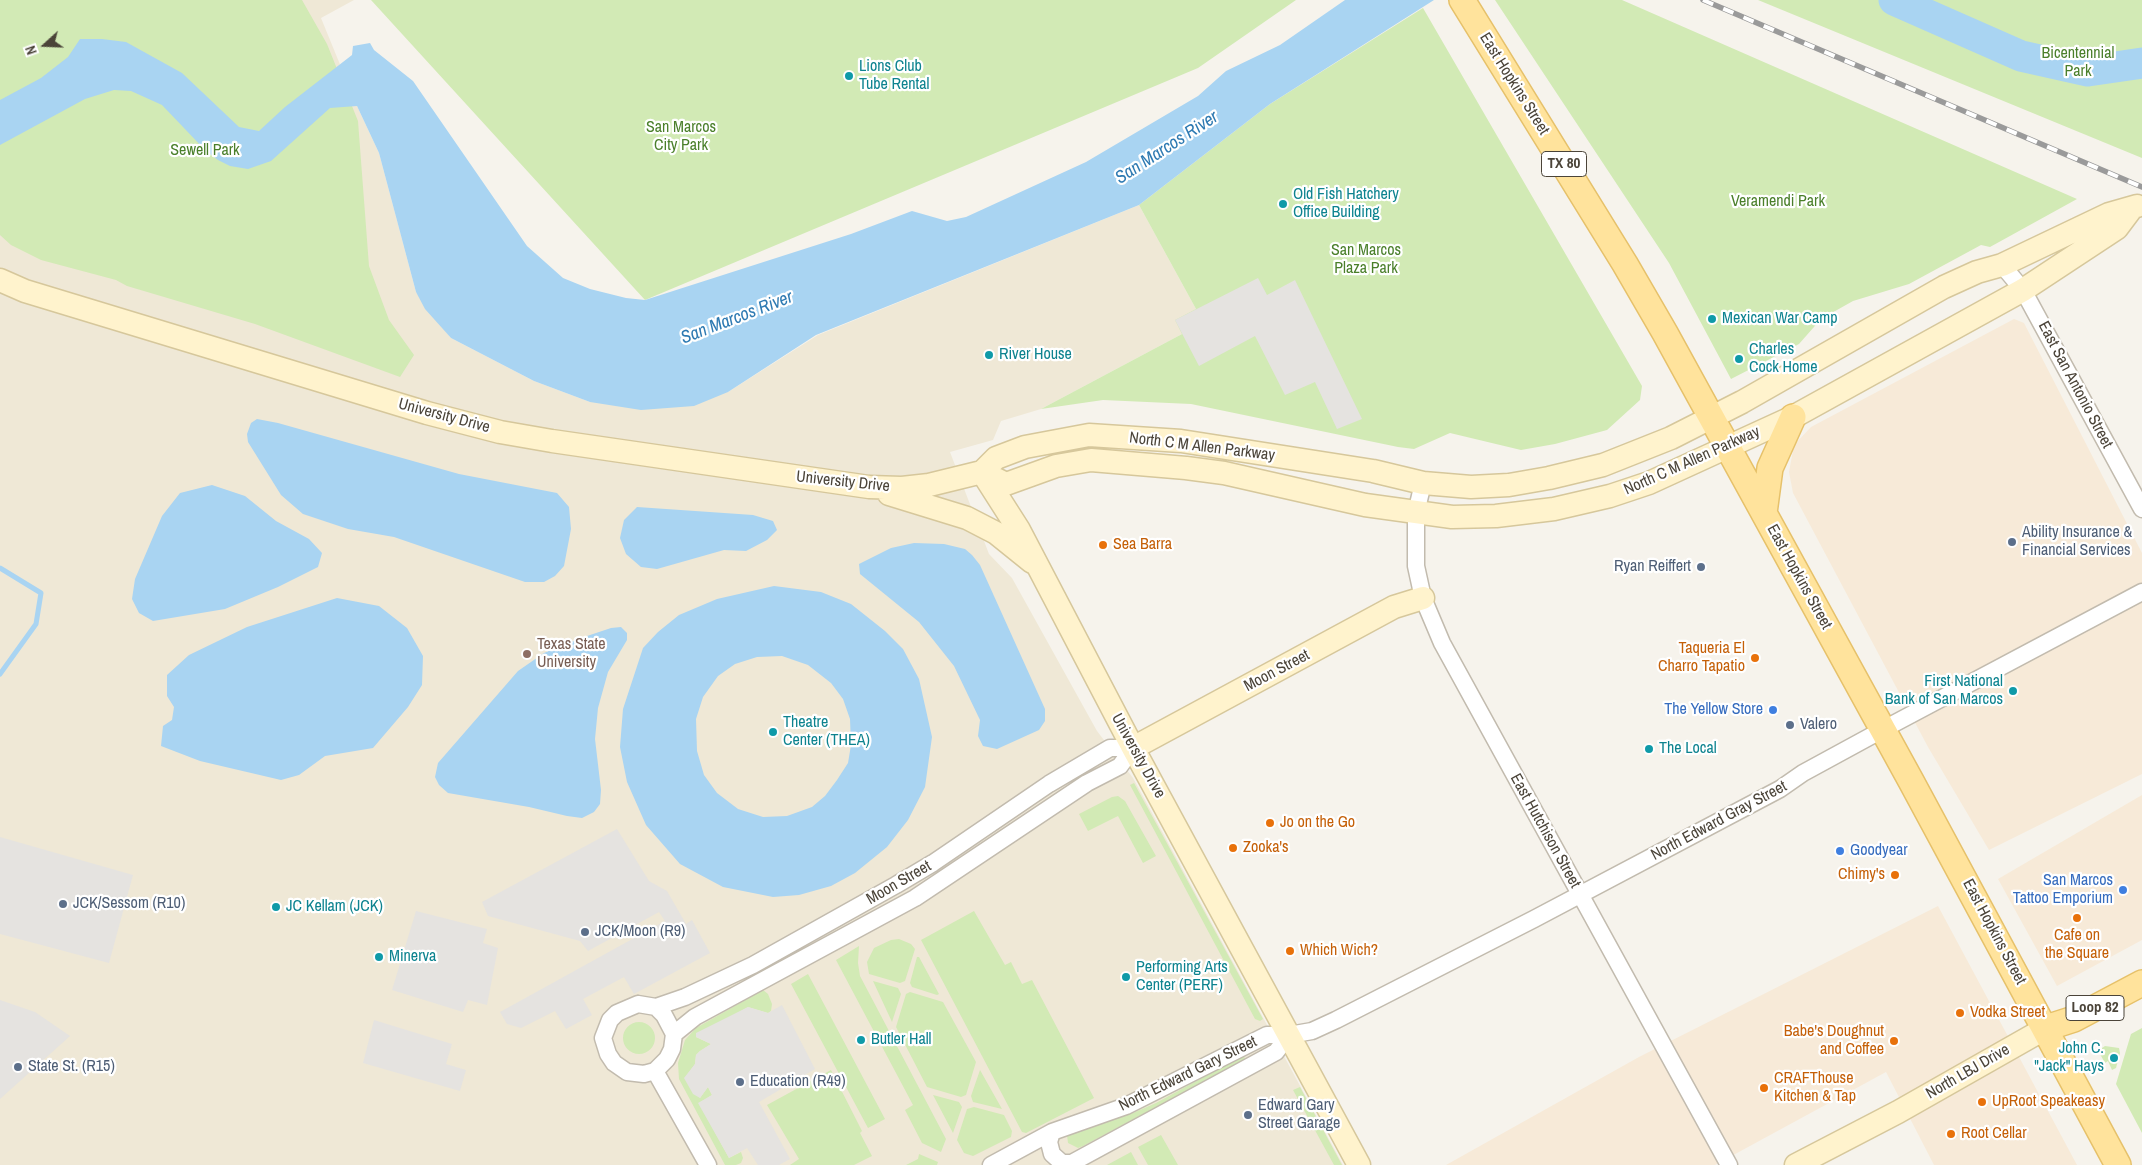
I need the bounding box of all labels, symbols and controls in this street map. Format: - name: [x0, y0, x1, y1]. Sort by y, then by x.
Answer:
- north arrow: [20, 20, 70, 70]
- street label: East Hopkins Street: [1475, 29, 1553, 139]
- text: N: [21, 43, 41, 57]
- park label: Bicentennial Park: [2042, 44, 2114, 82]
- place label: Lions Club Tube Rental: [859, 57, 929, 95]
- marker: Lions Club Tube Rental: [843, 70, 855, 82]
- water label: San Marcos River: [1112, 107, 1222, 189]
- park label: San Marcos City Park: [646, 118, 716, 156]
- park label: Sewell Park: [170, 141, 240, 161]
- road number: TX 80: [1542, 152, 1586, 176]
- place label: Old Fish Hatchery Office Building: [1293, 185, 1399, 223]
- park label: Veramendi Park: [1731, 192, 1825, 212]
- marker: Old Fish Hatchery Office Building: [1277, 198, 1289, 210]
- park label: San Marcos Plaza Park: [1331, 241, 1401, 279]
- water label: San Marcos River: [678, 287, 796, 349]
- place label: Mexican War Camp: [1722, 309, 1837, 329]
- marker: Mexican War Camp: [1706, 313, 1718, 325]
- street label: East San Antonio Street: [2033, 318, 2117, 452]
- place label: Charles Cock Home: [1749, 340, 1818, 378]
- place label: River House: [999, 345, 1072, 365]
- marker: River House: [983, 349, 995, 361]
- marker: Charles Cock Home: [1733, 353, 1745, 365]
- street label: University Drive: [396, 395, 492, 437]
- street label: North C M Allen Parkway: [1621, 422, 1763, 500]
- street label: North C M Allen Parkway: [1128, 429, 1276, 465]
- street label: University Drive: [795, 468, 891, 496]
- street label: East Hopkins Street: [1762, 521, 1836, 633]
- place label: Ability Insurance & Financial Services: [2022, 523, 2132, 561]
- place label: Sea Barra: [1113, 535, 1172, 555]
- marker: Ability Insurance & Financial Services: [2006, 536, 2018, 548]
- marker: Sea Barra: [1097, 539, 1109, 551]
- place label: Ryan Reiffert: [1614, 557, 1691, 577]
- marker: Ryan Reiffert: [1695, 561, 1707, 573]
- place label: Texas State University: [537, 635, 606, 673]
- place label: Taqueria El Charro Tapatio: [1658, 639, 1745, 677]
- street label: Moon Street: [1241, 646, 1313, 696]
- marker: Texas State University: [521, 648, 533, 660]
- marker: Taqueria El Charro Tapatio: [1749, 652, 1761, 664]
- place label: First National Bank of San Marcos: [1885, 672, 2003, 710]
- marker: First National Bank of San Marcos: [2007, 685, 2019, 697]
- place label: The Yellow Store: [1664, 700, 1763, 720]
- marker: The Yellow Store: [1767, 704, 1779, 716]
- street label: University Drive: [1107, 710, 1169, 802]
- place label: Theatre Center (THEA): [783, 713, 870, 751]
- place label: Valero: [1800, 715, 1837, 735]
- marker: Valero: [1784, 719, 1796, 731]
- marker: Theatre Center (THEA): [767, 726, 779, 738]
- place label: The Local: [1659, 739, 1717, 759]
- marker: The Local: [1643, 743, 1655, 755]
- street label: East Hutchison Street: [1506, 771, 1584, 891]
- street label: North Edward Gray Street: [1648, 777, 1790, 865]
- place label: Jo on the Go: [1280, 813, 1355, 833]
- marker: Jo on the Go: [1264, 817, 1276, 829]
- place label: Zooka's: [1243, 838, 1289, 858]
- place label: Goodyear: [1850, 841, 1908, 861]
- marker: Zooka's: [1227, 842, 1239, 854]
- marker: Goodyear: [1834, 845, 1846, 857]
- street label: Moon Street: [863, 857, 935, 909]
- place label: Chimy's: [1838, 865, 1885, 885]
- marker: Chimy's: [1889, 869, 1901, 881]
- place label: San Marcos Tattoo Emporium: [2013, 871, 2113, 909]
- street label: East Hopkins Street: [1958, 876, 2030, 988]
- marker: San Marcos Tattoo Emporium: [2117, 884, 2129, 896]
- place label: JCK/Sessom (R10): [73, 894, 185, 914]
- place label: JC Kellam (JCK): [286, 897, 383, 917]
- marker: JCK/Sessom (R10): [57, 898, 69, 910]
- marker: JC Kellam (JCK): [270, 901, 282, 913]
- marker: Cafe on the Square: [2071, 912, 2083, 924]
- place label: JCK/Moon (R9): [595, 922, 685, 942]
- marker: JCK/Moon (R9): [579, 926, 591, 938]
- place label: Cafe on the Square: [2045, 926, 2109, 964]
- place label: Which Wich?: [1300, 941, 1378, 961]
- marker: Which Wich?: [1284, 945, 1296, 957]
- place label: Minerva: [389, 947, 436, 967]
- marker: Minerva: [373, 951, 385, 963]
- place label: Performing Arts Center (PERF): [1136, 958, 1228, 996]
- marker: Performing Arts Center (PERF): [1120, 971, 1132, 983]
- road number: Loop 82: [2066, 996, 2124, 1020]
- place label: Vodka Street: [1970, 1003, 2045, 1023]
- marker: Vodka Street: [1954, 1007, 1966, 1019]
- place label: Babe's Doughnut and Coffee: [1784, 1022, 1884, 1060]
- place label: Butler Hall: [871, 1030, 932, 1050]
- street label: North Edward Gary Street: [1116, 1032, 1260, 1116]
- marker: Butler Hall: [855, 1034, 867, 1046]
- marker: Babe's Doughnut and Coffee: [1888, 1035, 1900, 1047]
- place label: John C. "Jack" Hays: [2034, 1039, 2104, 1077]
- street label: North LBJ Drive: [1923, 1040, 2013, 1104]
- marker: John C. "Jack" Hays: [2108, 1052, 2120, 1064]
- place label: State St. (R15): [28, 1057, 115, 1077]
- marker: State St. (R15): [12, 1061, 24, 1073]
- place label: CRAFThouse Kitchen & Tap: [1774, 1069, 1856, 1107]
- place label: Education (R49): [750, 1072, 846, 1092]
- marker: Education (R49): [734, 1076, 746, 1088]
- marker: CRAFThouse Kitchen & Tap: [1758, 1082, 1770, 1094]
- place label: UpRoot Speakeasy: [1992, 1092, 2105, 1112]
- place label: Edward Gary Street Garage: [1258, 1096, 1340, 1134]
- marker: UpRoot Speakeasy: [1976, 1096, 1988, 1108]
- marker: Edward Gary Street Garage: [1242, 1109, 1254, 1121]
- place label: Root Cellar: [1961, 1124, 2027, 1144]
- marker: Root Cellar: [1945, 1128, 1957, 1140]

